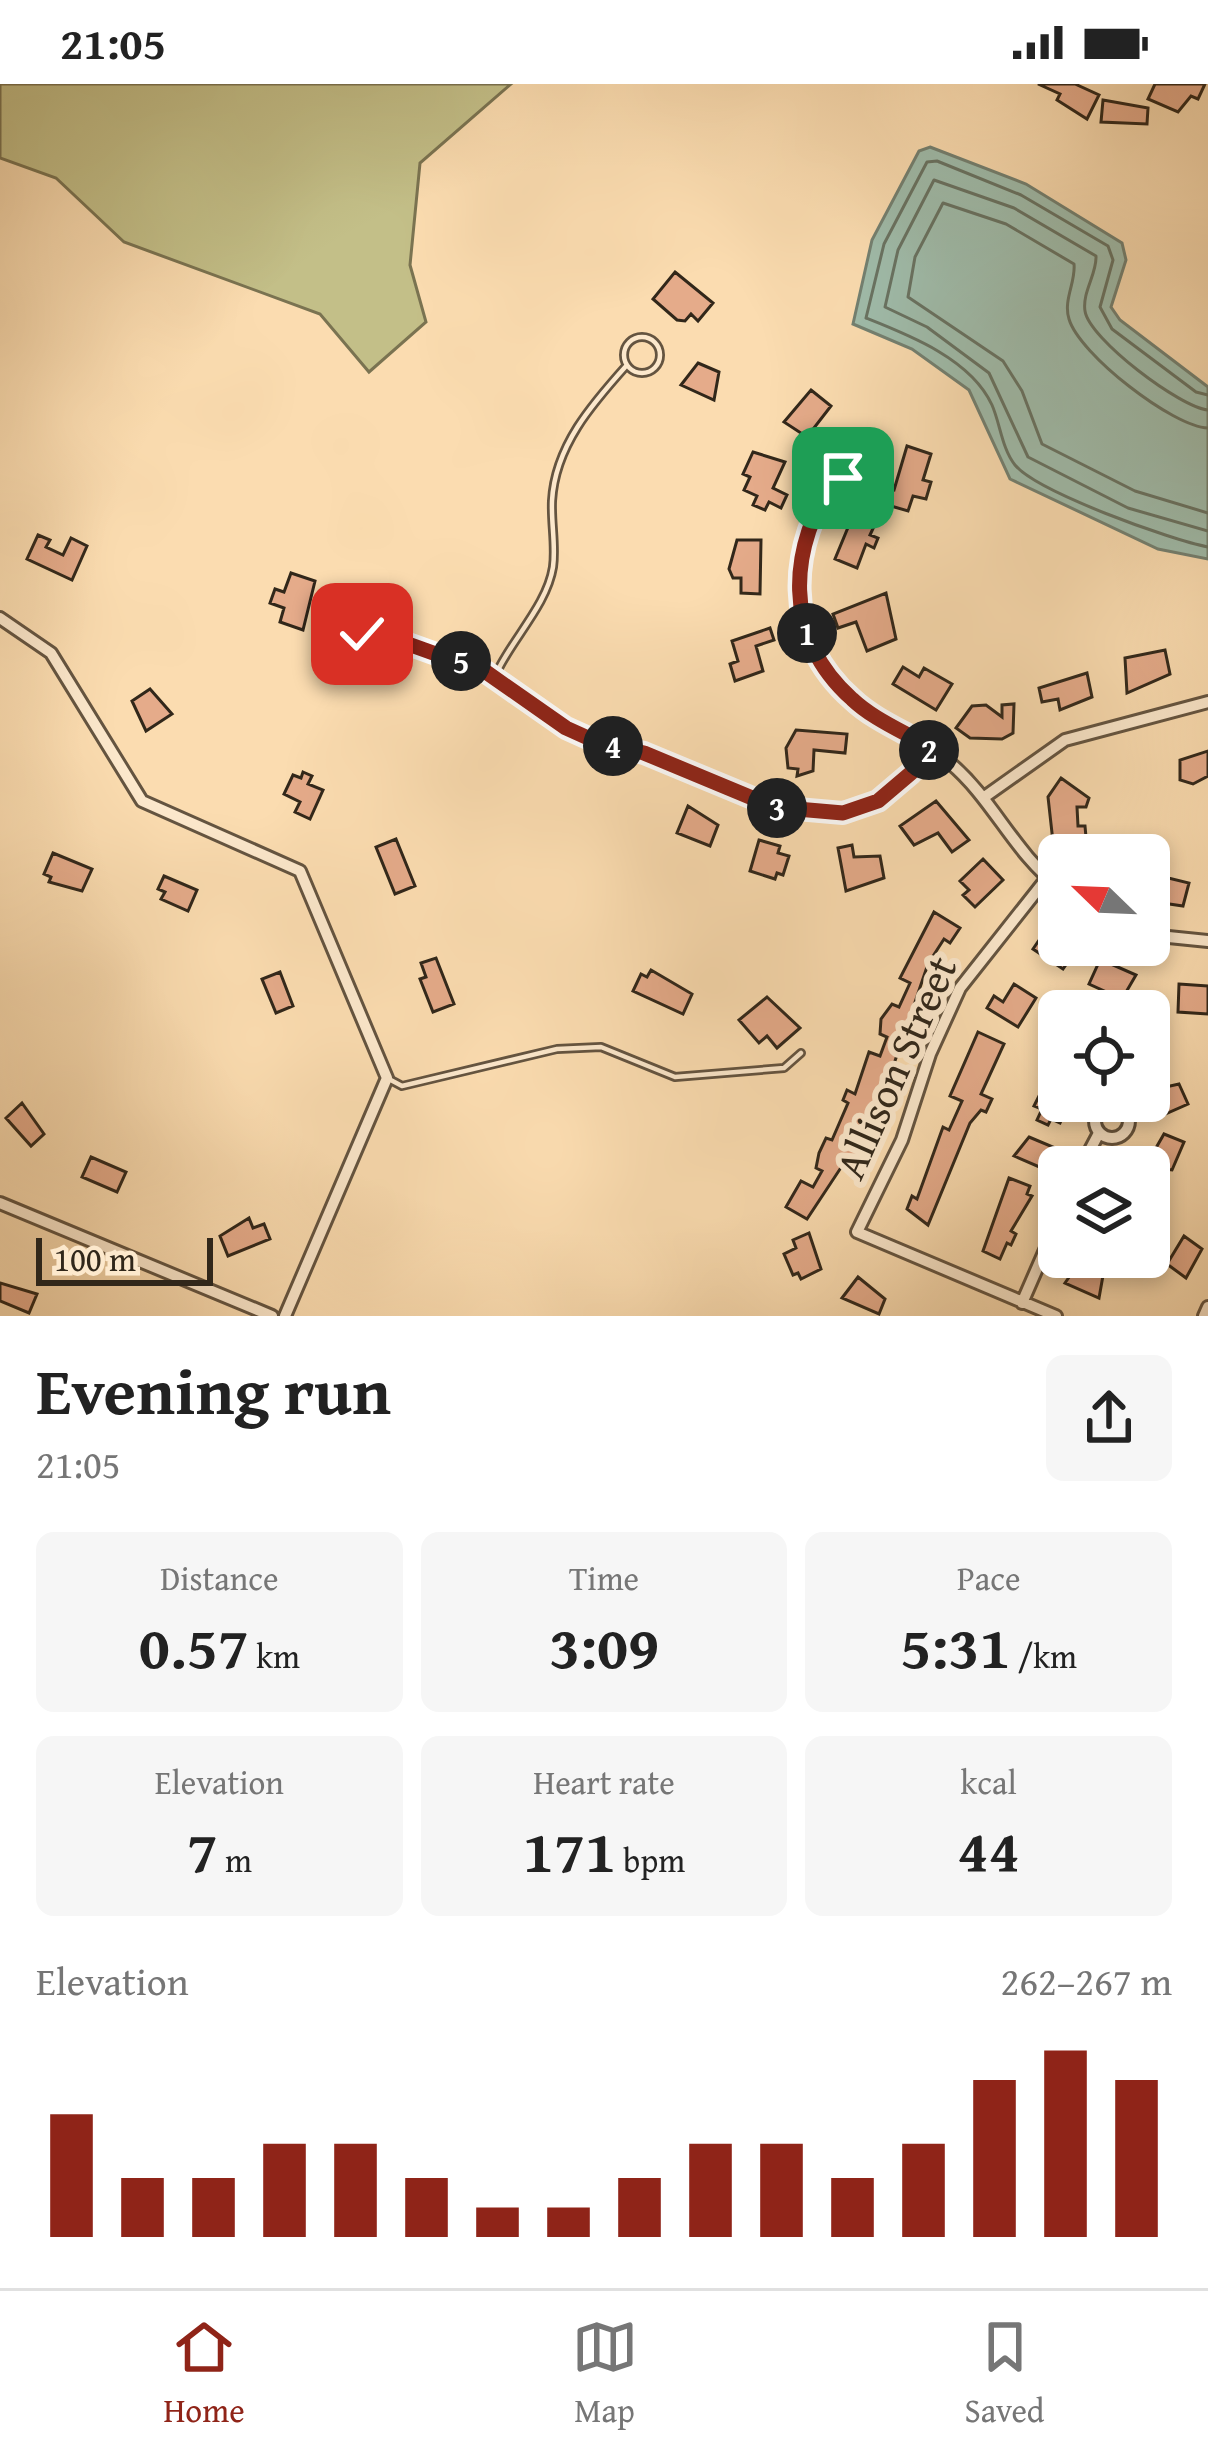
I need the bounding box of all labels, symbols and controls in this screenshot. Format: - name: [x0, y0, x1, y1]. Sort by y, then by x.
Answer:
- text: 21:05: [60, 10, 166, 75]
- pin: [792, 427, 894, 529]
- icon: arrive: [810, 445, 876, 511]
- pin: [311, 583, 413, 685]
- icon: check: [329, 601, 395, 667]
- pin: 1: [777, 603, 837, 663]
- text: 1: [798, 609, 816, 657]
- pin: 5: [431, 631, 491, 691]
- text: 5: [452, 637, 470, 685]
- pin: 4: [583, 716, 643, 776]
- pin: 2: [899, 720, 959, 780]
- text: 4: [604, 722, 622, 770]
- text: 2: [920, 726, 938, 774]
- pin: 3: [747, 778, 807, 838]
- text: 3: [768, 784, 786, 832]
- north arrow: [1038, 834, 1170, 966]
- map controls: [1038, 834, 1170, 1278]
- street label: Allison Street: [819, 946, 971, 1188]
- button: locate: [1038, 990, 1170, 1122]
- button: layers: [1038, 1146, 1170, 1278]
- scale bar: [36, 1232, 213, 1285]
- text: 100 m: [54, 1235, 136, 1283]
- text: Evening run: [36, 1341, 391, 1438]
- button: share: [1046, 1355, 1172, 1481]
- text: 21:05: [36, 1435, 121, 1492]
- text: Distance: [160, 1554, 278, 1602]
- text: Time: [569, 1554, 639, 1602]
- text: Pace: [957, 1554, 1020, 1602]
- text: 0.57: [139, 1602, 249, 1690]
- text: 3:09: [549, 1602, 659, 1690]
- text: 5:31: [900, 1602, 1010, 1690]
- text: km: [249, 1632, 300, 1680]
- text: /km: [1010, 1632, 1077, 1680]
- text: Elevation: [155, 1758, 284, 1806]
- text: Heart rate: [533, 1758, 675, 1806]
- text: kcal: [961, 1758, 1017, 1806]
- text: 7: [187, 1806, 218, 1894]
- text: 171: [523, 1806, 616, 1894]
- text: 44: [958, 1806, 1020, 1894]
- text: m: [218, 1836, 252, 1884]
- text: bpm: [616, 1836, 685, 1884]
- text: Elevation: [36, 1952, 189, 2009]
- text: 262–267 m: [1000, 1952, 1172, 2009]
- tab: Home: [163, 2314, 245, 2434]
- tab: Map: [572, 2314, 638, 2434]
- tab: Saved: [965, 2314, 1045, 2434]

